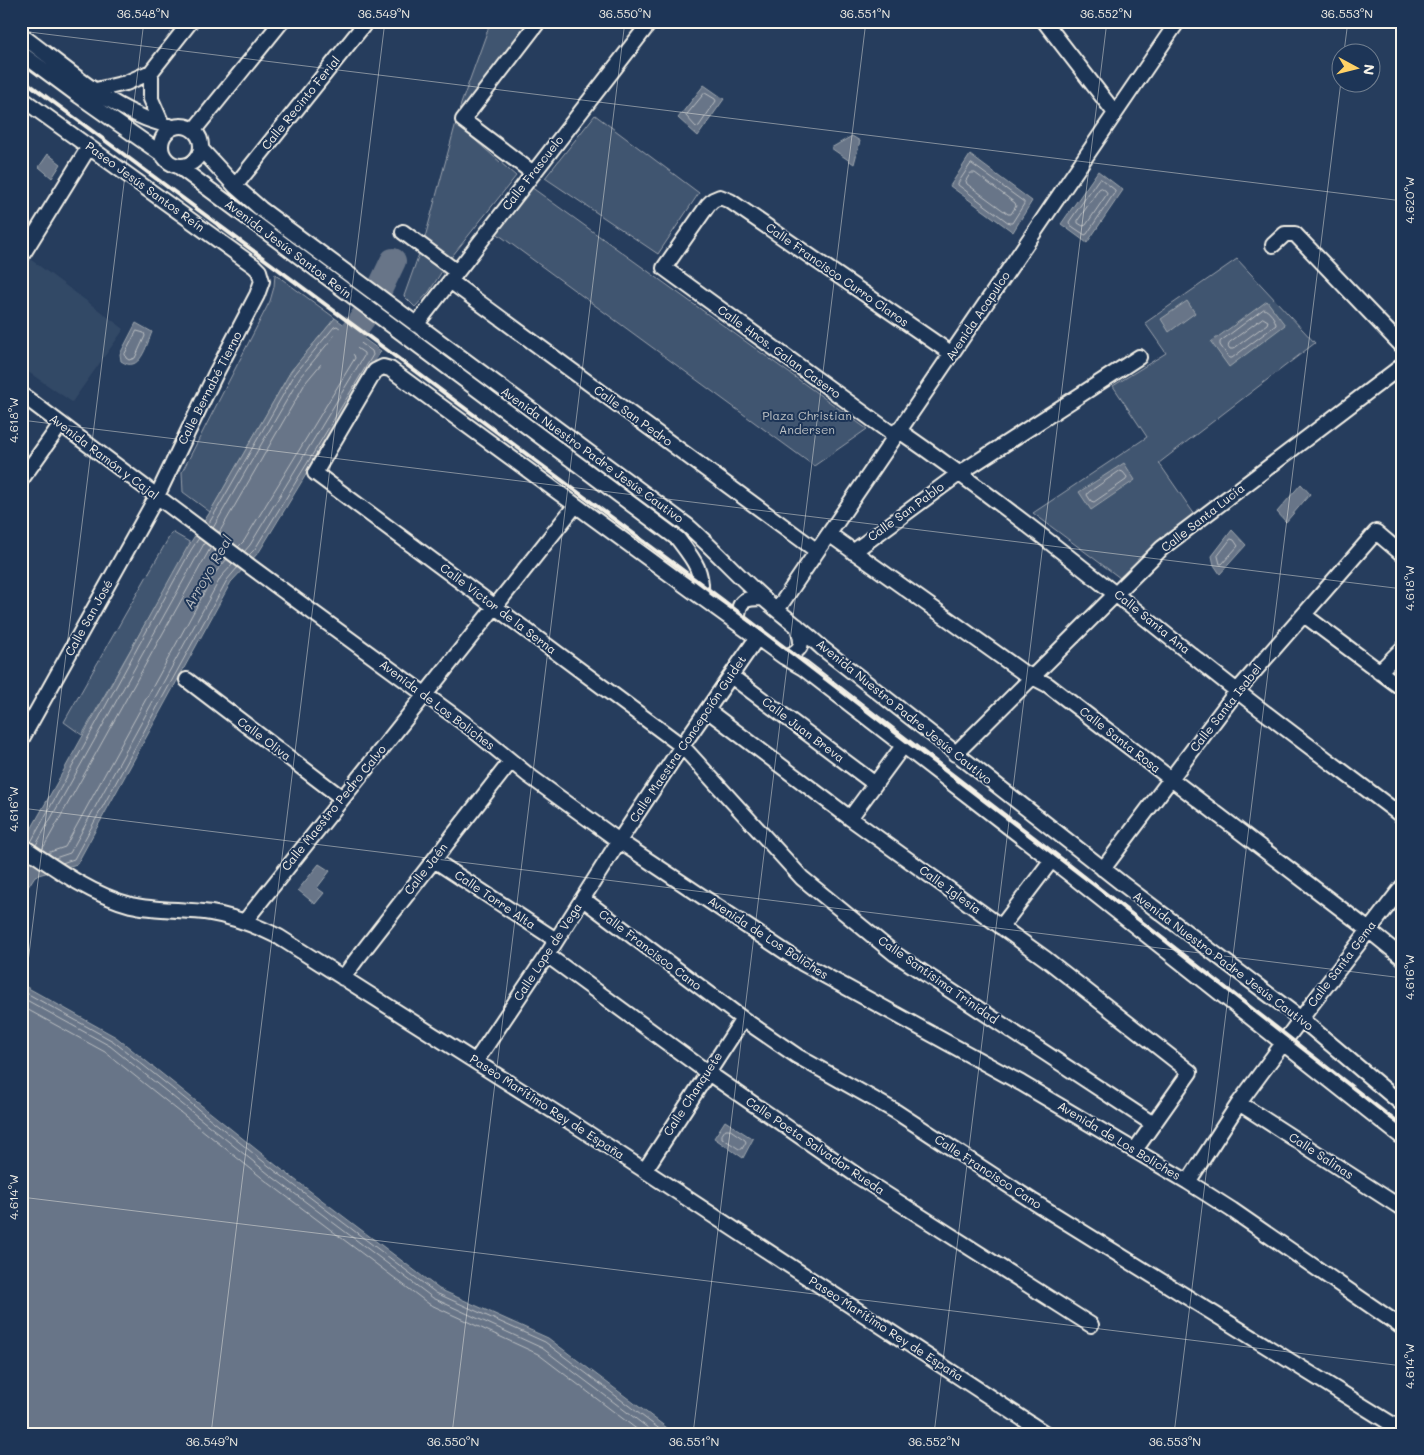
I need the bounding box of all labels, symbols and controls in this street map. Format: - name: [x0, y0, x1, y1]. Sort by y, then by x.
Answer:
- text: 36.548°N: [117, 5, 169, 21]
- text: 36.549°N: [358, 5, 410, 21]
- text: 36.550°N: [599, 5, 651, 21]
- text: 36.551°N: [840, 5, 890, 21]
- text: 36.552°N: [1080, 5, 1132, 21]
- text: 36.553°N: [1321, 5, 1373, 21]
- north arrow: [1332, 42, 1382, 92]
- street label: Calle Recinto Ferial: [257, 52, 343, 153]
- text: N: [1359, 63, 1379, 76]
- street label: Calle Frascuelo: [498, 132, 566, 213]
- street label: Paseo Jesús Santos Reín: [83, 138, 208, 235]
- text: 4.620°W: [1401, 176, 1417, 224]
- street label: Avenida Jesús Santos Reín: [222, 195, 355, 301]
- street label: Calle Francisco Curro Claros: [763, 219, 912, 330]
- street label: Avenida Acapulco: [941, 268, 1013, 363]
- street label: Calle Hnos. Galan Casero: [715, 301, 844, 401]
- street label: Calle Bernabé Tierno: [174, 328, 245, 447]
- street label: Calle San Pedro: [591, 381, 676, 449]
- street label: Avenida Nuestro Padre Jesús Cautivo: [498, 383, 687, 526]
- text: 4.618°W: [5, 397, 21, 443]
- park label: Plaza Christian Andersen: [762, 407, 852, 437]
- street label: Avenida Ramón y Cajal: [47, 410, 163, 503]
- street label: Calle San Pablo: [864, 478, 947, 544]
- street label: Calle Santa Lucía: [1157, 480, 1247, 555]
- water label: Arroyo Real: [179, 531, 237, 612]
- street label: Calle Víctor de la Serna: [437, 559, 560, 657]
- text: 4.618°W: [1401, 565, 1417, 611]
- street label: Calle San José: [61, 576, 116, 659]
- street label: Calle Santa Ana: [1111, 586, 1194, 657]
- street label: Avenida Nuestro Padre Jesús Cautivo: [813, 635, 996, 787]
- street label: Calle Maestra Concepción Guidet: [625, 652, 749, 825]
- street label: Avenida de Los Boliches: [377, 656, 499, 753]
- street label: Calle Santa Isabel: [1186, 660, 1265, 755]
- street label: Calle Juan Breva: [759, 693, 848, 765]
- street label: Calle Santa Rosa: [1077, 702, 1165, 776]
- street label: Calle Oliva: [234, 713, 295, 764]
- street label: Calle Maestro Pedro Calvo: [277, 741, 389, 874]
- text: 4.616°W: [5, 786, 21, 832]
- street label: Calle Jaén: [400, 839, 450, 898]
- street label: Calle Iglesia: [916, 861, 985, 917]
- street label: Calle Torre Alta: [452, 866, 539, 932]
- street label: Avenida Nuestro Padre Jesús Cautivo: [1130, 887, 1317, 1033]
- street label: Avenida de Los Boliches: [705, 892, 832, 982]
- street label: Calle Lope de Vega: [509, 899, 585, 1004]
- street label: Calle Francisco Cano: [596, 905, 705, 993]
- street label: Calle Santa Gema: [1303, 917, 1379, 1010]
- street label: Calle Santísima Trinidad: [875, 932, 1002, 1027]
- text: 4.616°W: [1401, 954, 1417, 1000]
- street label: Calle Chanquete: [659, 1048, 725, 1139]
- street label: Paseo Marítimo Rey de España: [467, 1050, 628, 1162]
- street label: Calle Poeta Salvador Rueda: [743, 1093, 888, 1198]
- street label: Avenida de Los Boliches: [1055, 1097, 1184, 1183]
- street label: Calle Salinas: [1286, 1128, 1357, 1182]
- street label: Calle Francisco Cano: [932, 1131, 1045, 1212]
- text: 4.614°W: [5, 1174, 21, 1220]
- street label: Paseo Marítimo Rey de España: [806, 1272, 967, 1384]
- text: 4.614°W: [1401, 1343, 1417, 1389]
- text: 36.549°N: [186, 1433, 238, 1449]
- text: 36.550°N: [427, 1433, 479, 1449]
- text: 36.551°N: [669, 1433, 719, 1449]
- text: 36.552°N: [908, 1433, 960, 1449]
- text: 36.553°N: [1149, 1433, 1201, 1449]

